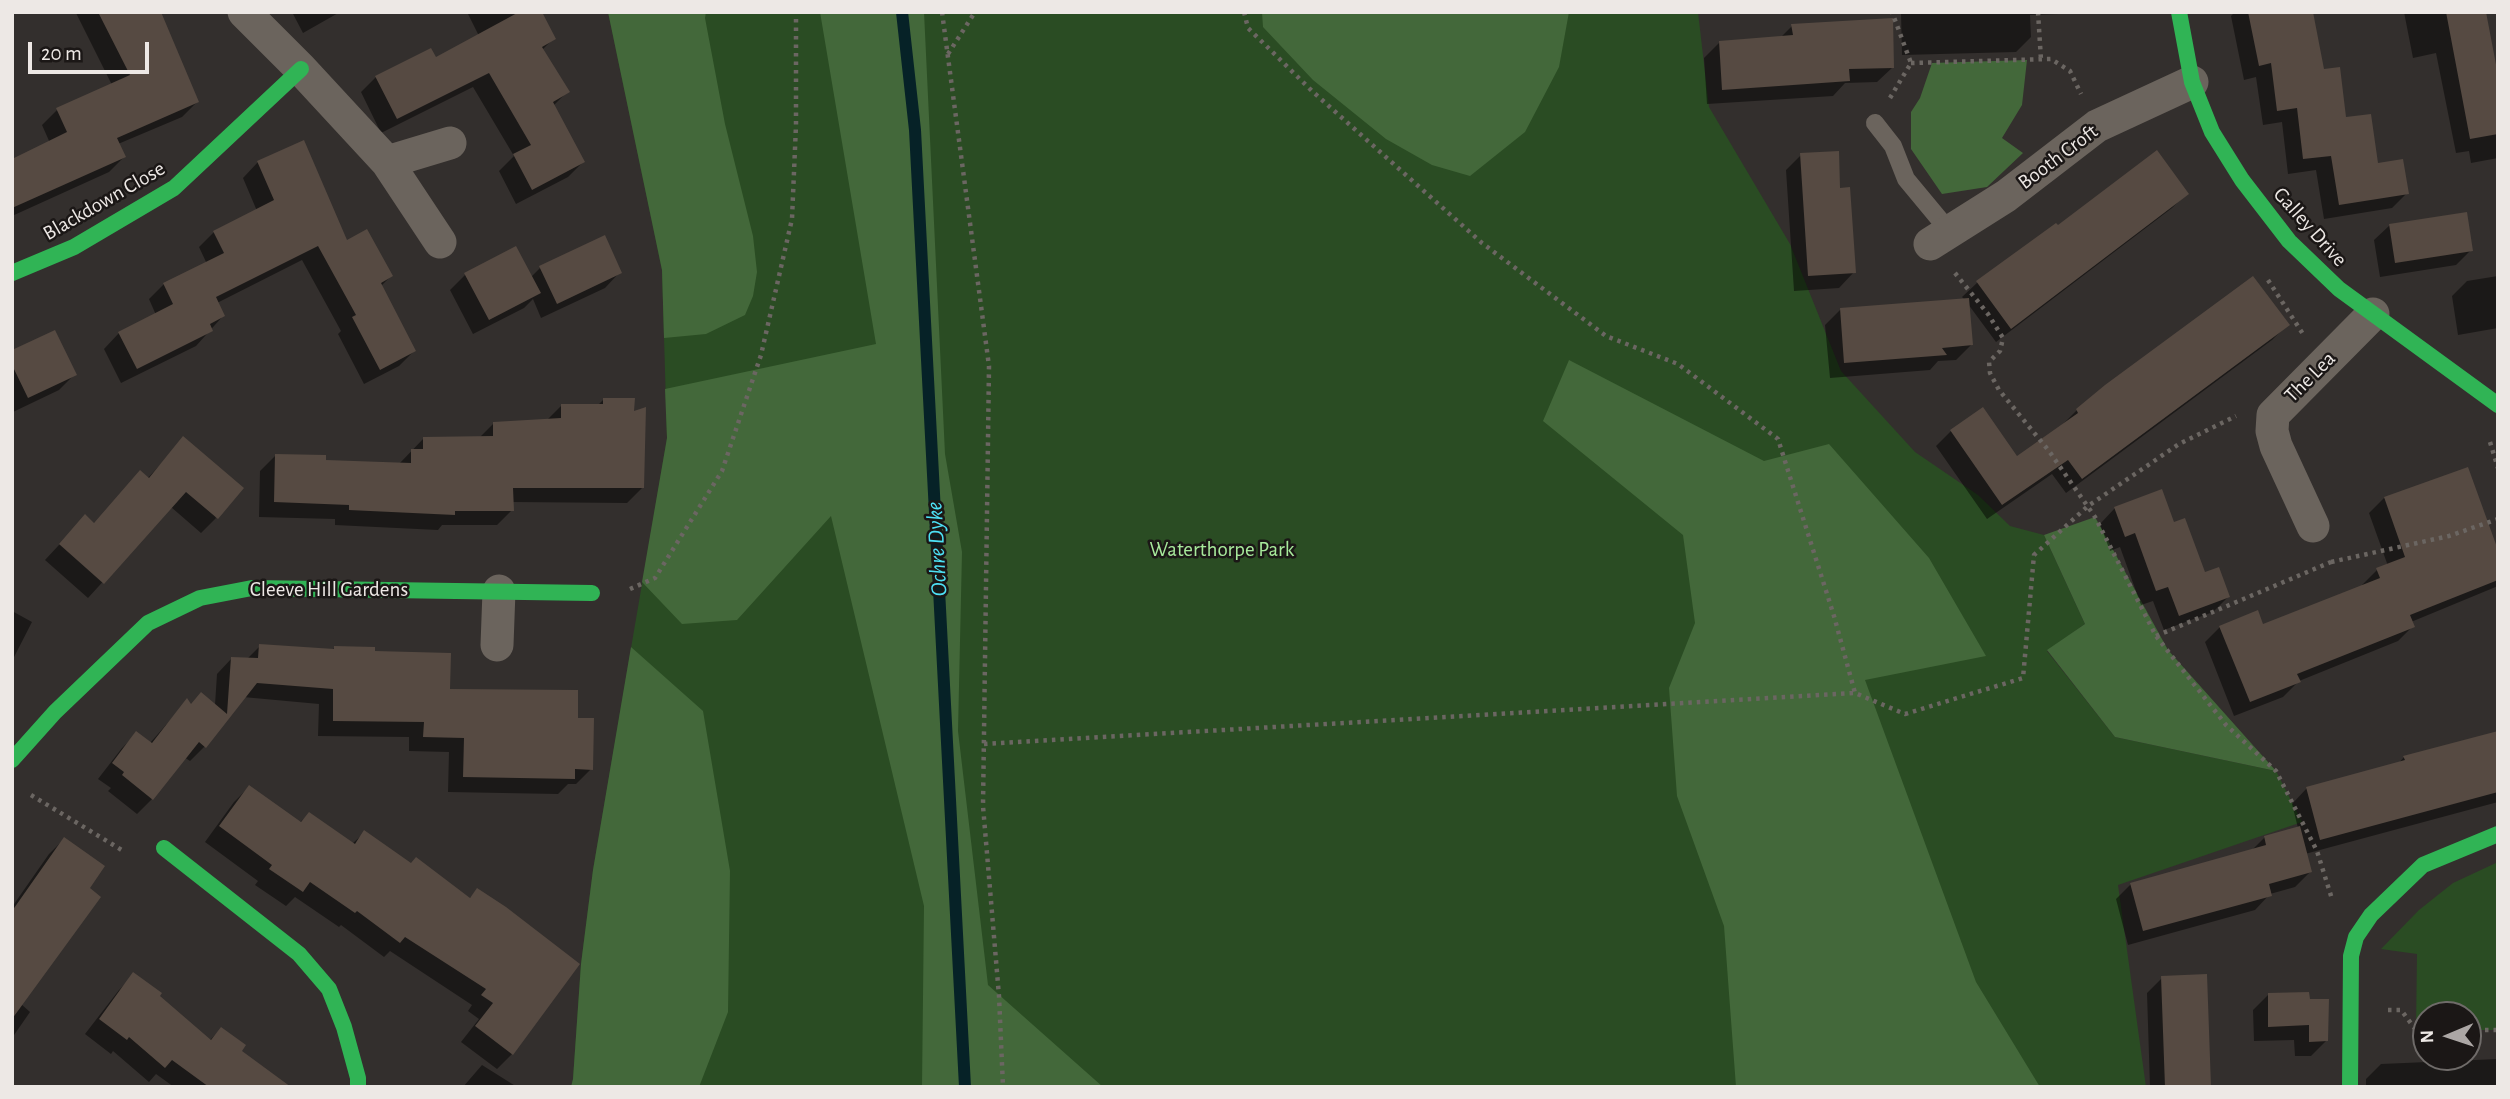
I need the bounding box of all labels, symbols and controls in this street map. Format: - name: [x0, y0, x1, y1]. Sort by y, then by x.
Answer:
- scale bar: [32, 28, 152, 72]
- text: 20 m: [41, 43, 82, 64]
- street label: Booth Croft: [2013, 119, 2103, 195]
- street label: Blackdown Close: [39, 156, 169, 246]
- street label: Galley Drive: [2268, 182, 2352, 272]
- street label: The Lea: [2279, 346, 2341, 408]
- water label: Ochre Dyke: [921, 501, 953, 597]
- park label: Waterthorpe Park: [1150, 537, 1294, 563]
- street label: Cleeve Hill Gardens: [250, 577, 408, 603]
- north arrow: [2412, 1001, 2482, 1071]
- text: N: [2418, 1030, 2437, 1044]

